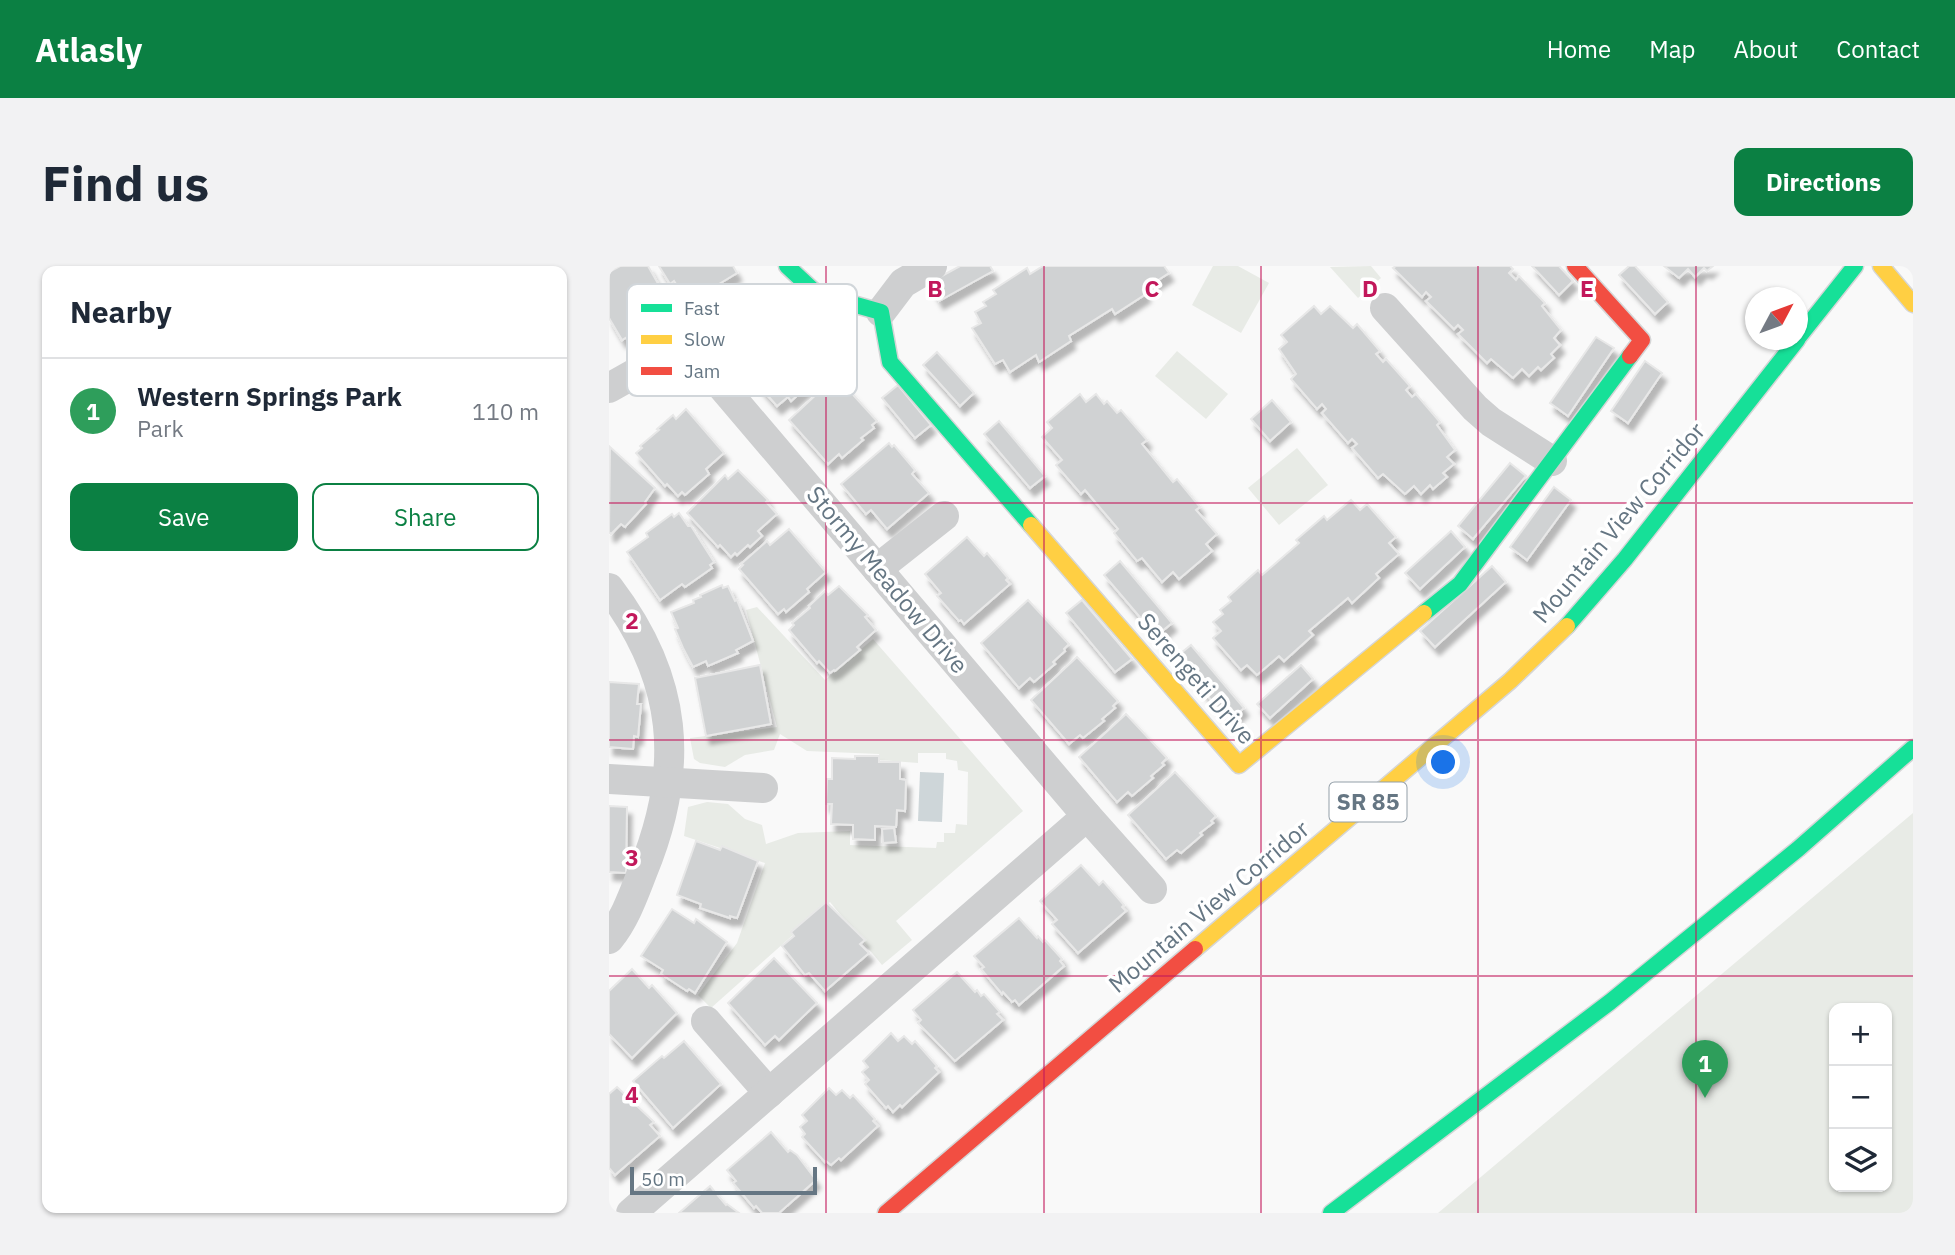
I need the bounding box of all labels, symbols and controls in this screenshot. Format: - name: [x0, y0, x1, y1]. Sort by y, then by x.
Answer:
- text: Atlasly: [35, 28, 142, 71]
- text: Home: [1547, 33, 1611, 65]
- text: Map: [1649, 33, 1695, 65]
- text: About: [1733, 33, 1798, 65]
- text: Contact: [1836, 33, 1920, 65]
- button: Directions: [1734, 148, 1913, 216]
- text: Find us: [42, 151, 209, 214]
- text: B: [927, 273, 943, 303]
- text: C: [1145, 273, 1160, 303]
- text: D: [1362, 273, 1378, 303]
- text: E: [1580, 273, 1594, 303]
- legend: [627, 284, 857, 396]
- north arrow: [1745, 287, 1808, 350]
- text: Nearby: [70, 292, 172, 331]
- text: Fast: [684, 296, 720, 320]
- text: Slow: [684, 327, 725, 351]
- text: Jam: [684, 359, 720, 383]
- text: Western Springs Park: [137, 379, 402, 413]
- text: 1: [86, 396, 100, 426]
- text: 110 m: [472, 396, 539, 426]
- text: Park: [137, 413, 184, 443]
- street label: Mountain View Corridor: [1525, 415, 1712, 629]
- street label: Stormy Meadow Drive: [800, 479, 976, 680]
- button: Save: [70, 483, 298, 551]
- button: Share: [312, 483, 539, 551]
- text: 2: [625, 605, 639, 635]
- street label: Serengeti Drive: [1131, 606, 1263, 751]
- your location: [1426, 745, 1460, 779]
- road number: SR 85: [1329, 782, 1407, 822]
- street label: Mountain View Corridor: [1101, 813, 1316, 1000]
- text: 3: [625, 842, 639, 872]
- map controls: [1829, 1003, 1892, 1192]
- button: +: [1829, 1003, 1892, 1066]
- pin: 1: [1682, 1040, 1728, 1098]
- button: −: [1829, 1066, 1892, 1129]
- text: 4: [625, 1079, 639, 1109]
- button: layers: [1829, 1129, 1892, 1192]
- scale bar: [630, 1164, 817, 1196]
- text: 50 m: [641, 1167, 685, 1191]

